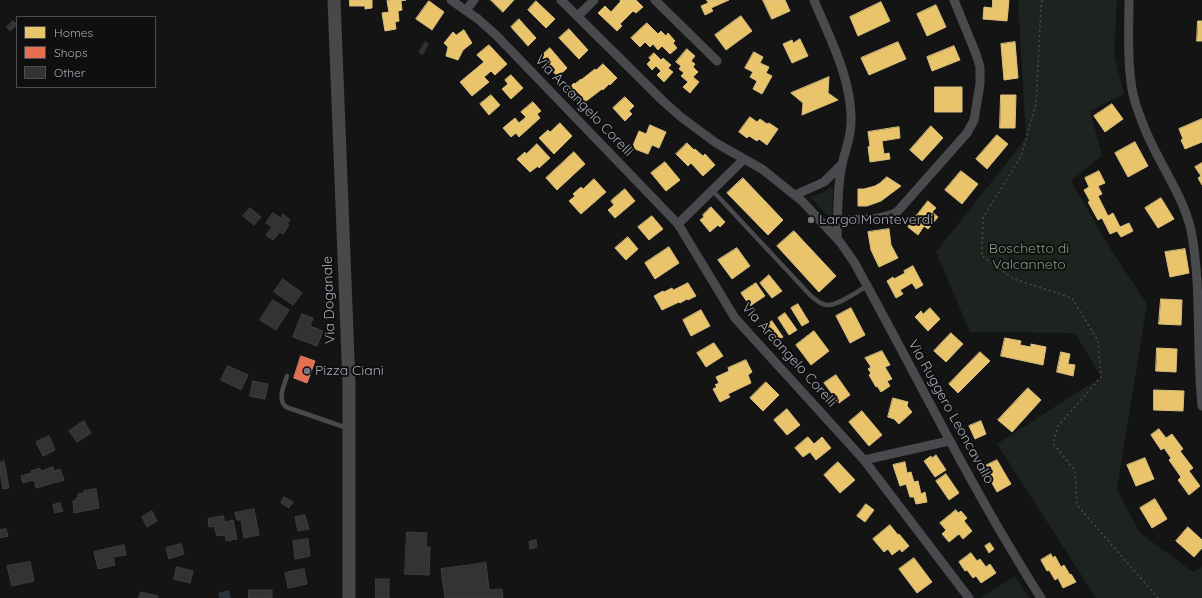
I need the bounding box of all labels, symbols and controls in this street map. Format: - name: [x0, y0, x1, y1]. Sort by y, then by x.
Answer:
- legend: [16, 16, 156, 88]
- text: Homes: [54, 25, 93, 40]
- text: Shops: [54, 45, 88, 60]
- street label: Via Arcangelo Corelli: [531, 52, 637, 160]
- text: Other: [54, 65, 85, 80]
- place label: Largo Monteverdi: [819, 212, 933, 228]
- marker: Largo Monteverdi: [806, 215, 816, 225]
- park label: Boschetto di Valcanneto: [989, 241, 1069, 274]
- street label: Via Doganale: [319, 256, 339, 344]
- street label: Via Arcangelo Corelli: [738, 299, 840, 411]
- street label: Via Ruggero Leoncavallo: [904, 337, 998, 487]
- place label: Pizza Ciani: [315, 363, 384, 379]
- marker: Pizza Ciani: [302, 366, 312, 376]

